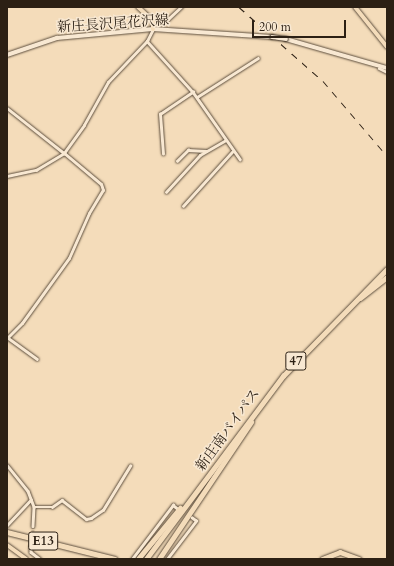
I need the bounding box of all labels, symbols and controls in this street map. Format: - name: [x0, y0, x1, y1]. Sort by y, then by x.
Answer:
- street label: 新庄長沢尾花沢線: [57, 12, 169, 36]
- scale bar: [254, 12, 348, 38]
- text: 200 m: [259, 19, 291, 35]
- road number: 47: [285, 350, 307, 372]
- street label: 新庄南バイパス: [192, 385, 264, 475]
- road number: E13: [28, 530, 58, 552]

